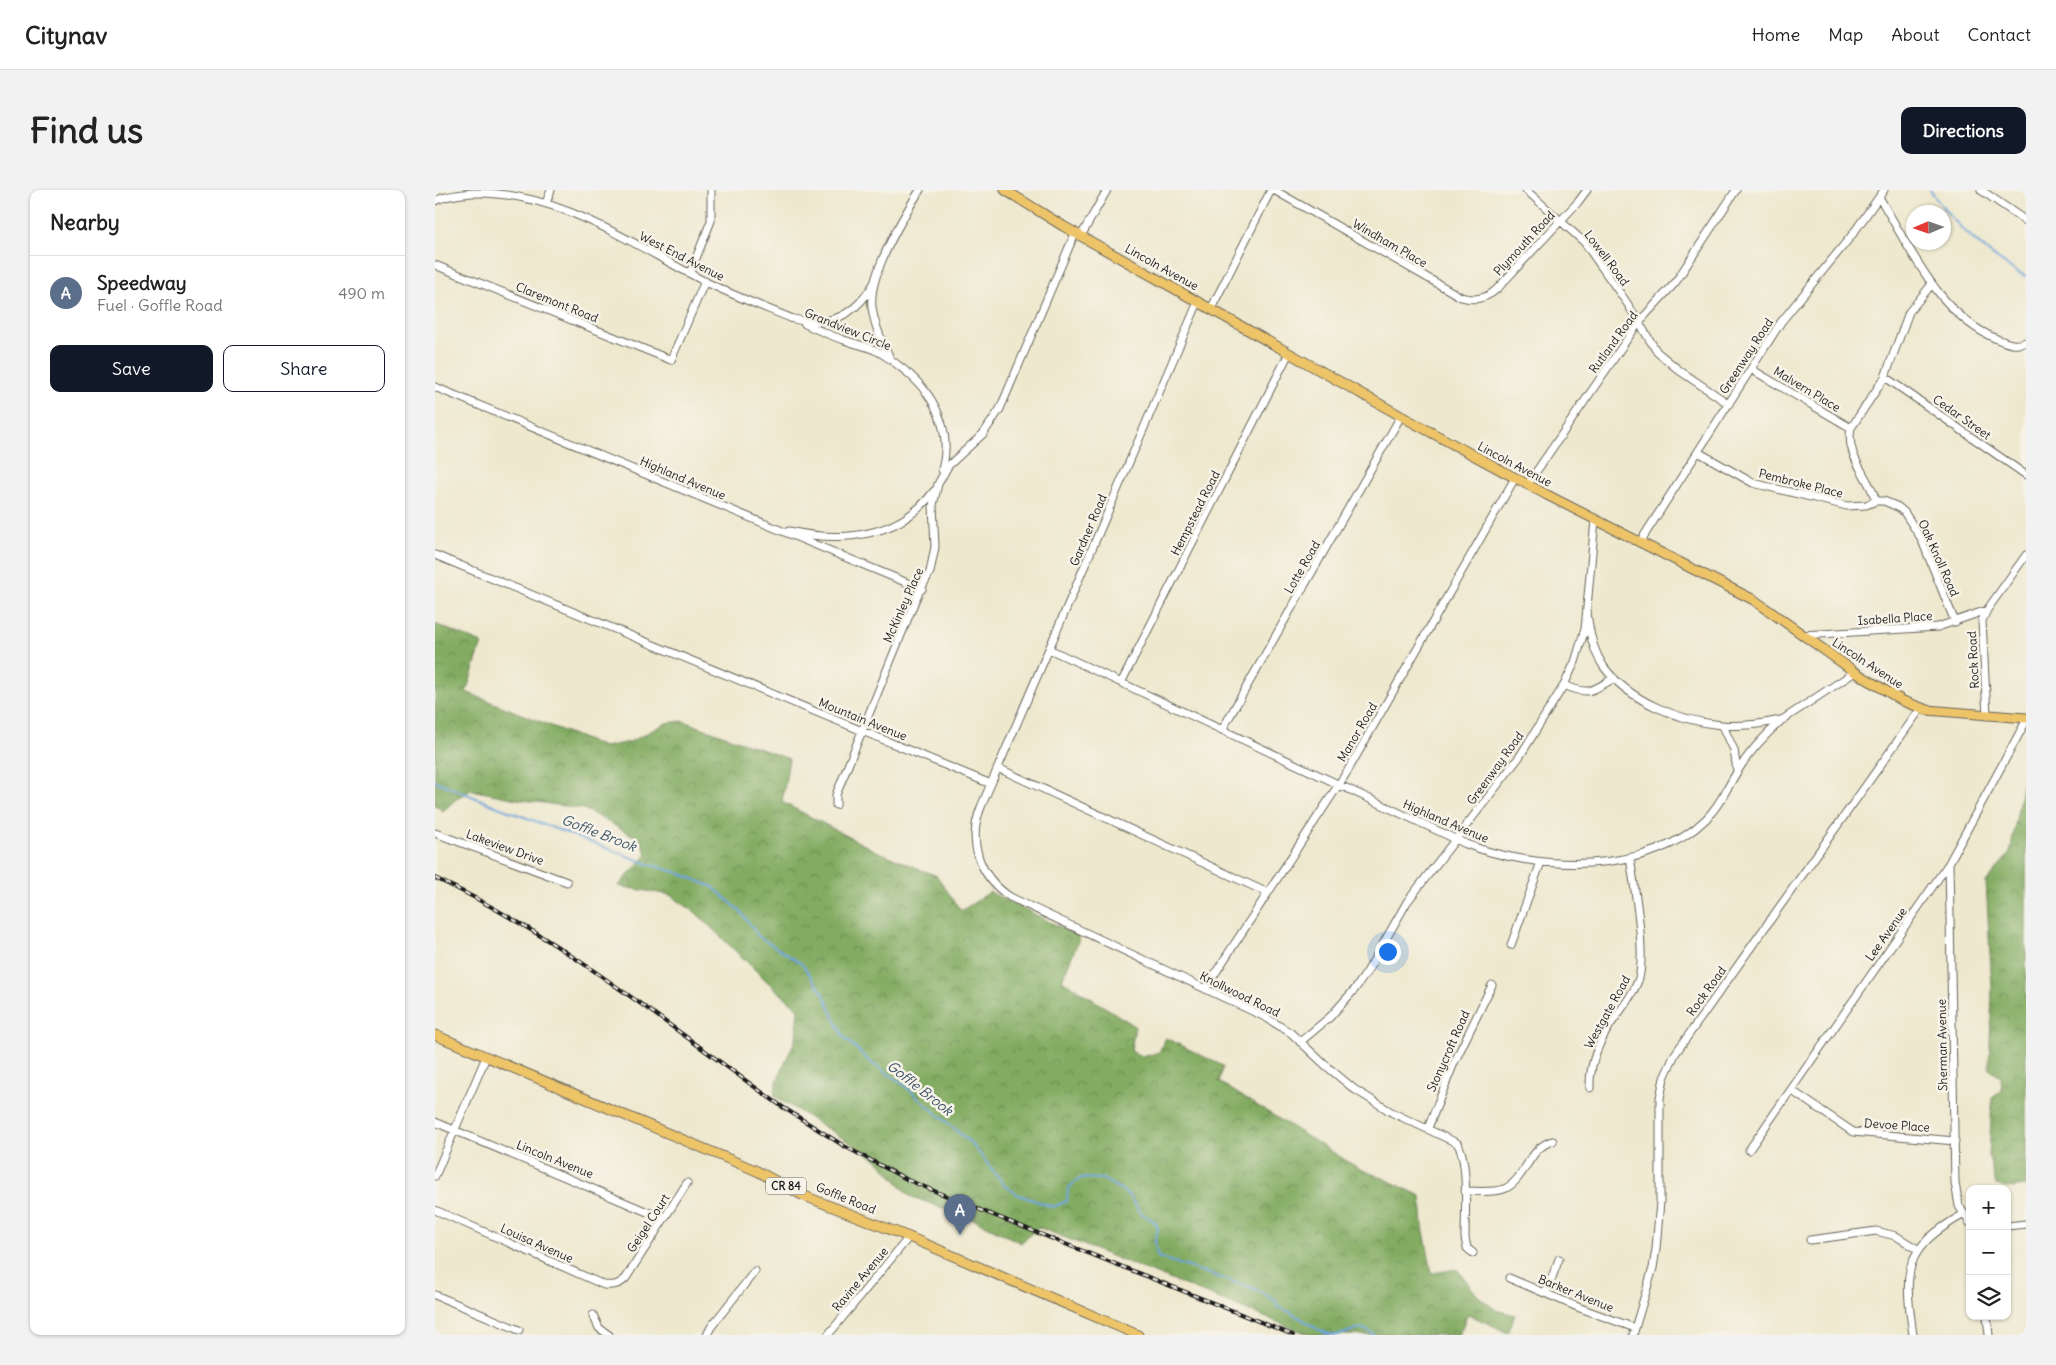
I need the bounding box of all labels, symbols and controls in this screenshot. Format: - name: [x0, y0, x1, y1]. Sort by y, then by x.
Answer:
- text: Citynav: [25, 20, 107, 50]
- text: Home: [1752, 23, 1800, 46]
- text: Map: [1828, 23, 1863, 46]
- text: About: [1891, 23, 1939, 46]
- text: Contact: [1967, 23, 2031, 46]
- button: Directions: [1901, 107, 2026, 154]
- text: Find us: [30, 108, 143, 152]
- north arrow: [1906, 205, 1951, 250]
- street label: Plymouth Road: [1490, 208, 1558, 278]
- text: Nearby: [50, 209, 120, 236]
- street label: Windham Place: [1350, 216, 1430, 270]
- street label: Lowell Road: [1581, 227, 1633, 289]
- street label: West End Avenue: [637, 228, 727, 284]
- street label: Lincoln Avenue: [1123, 241, 1201, 293]
- text: Speedway: [97, 271, 187, 295]
- street label: Claremont Road: [514, 279, 600, 325]
- text: A: [61, 283, 71, 303]
- text: 490 m: [338, 283, 385, 303]
- text: Fuel · Goffle Road: [97, 295, 223, 315]
- street label: Grandview Circle: [802, 305, 894, 353]
- street label: Rutland Road: [1585, 308, 1641, 376]
- street label: Greenway Road: [1716, 315, 1776, 397]
- button: Save: [50, 345, 213, 392]
- button: Share: [223, 345, 385, 392]
- street label: Malvern Place: [1771, 363, 1843, 415]
- street label: Cedar Street: [1930, 391, 1994, 443]
- street label: Lincoln Avenue: [1475, 438, 1555, 490]
- street label: Highland Avenue: [638, 453, 728, 503]
- street label: Pembroke Place: [1757, 465, 1845, 501]
- street label: Hempstead Road: [1167, 468, 1223, 558]
- street label: Gardner Road: [1066, 492, 1110, 568]
- street label: Oak Knoll Road: [1915, 517, 1963, 599]
- street label: Lotte Road: [1281, 538, 1323, 596]
- street label: McKinley Place: [880, 565, 926, 645]
- street label: Isabella Place: [1857, 608, 1933, 628]
- street label: Rock Road: [1964, 631, 1982, 689]
- street label: Lincoln Avenue: [1830, 634, 1906, 692]
- street label: Mountain Avenue: [817, 694, 909, 744]
- street label: Manor Road: [1334, 700, 1380, 764]
- street label: Greenway Road: [1463, 728, 1527, 808]
- street label: Highland Avenue: [1401, 796, 1491, 846]
- water label: Goffle Brook: [559, 810, 640, 856]
- street label: Lakeview Drive: [464, 826, 546, 868]
- street label: Lee Avenue: [1862, 904, 1910, 964]
- your location: [1375, 939, 1401, 965]
- street label: Rock Road: [1683, 963, 1729, 1019]
- street label: Knollwood Road: [1197, 968, 1283, 1020]
- street label: Westgate Road: [1581, 973, 1633, 1051]
- street label: Sherman Avenue: [1934, 999, 1950, 1091]
- street label: Stonycroft Road: [1423, 1008, 1473, 1094]
- water label: Goffle Brook: [883, 1057, 957, 1120]
- street label: Devoe Place: [1864, 1115, 1930, 1135]
- street label: Lincoln Avenue: [514, 1137, 596, 1181]
- road number: CR 84: [766, 1178, 806, 1194]
- street label: Goffle Road: [814, 1179, 878, 1217]
- map controls: [1966, 1185, 2011, 1320]
- button: +: [1966, 1185, 2011, 1230]
- street label: Geigel Court: [623, 1191, 673, 1255]
- pin: A: [944, 1194, 976, 1235]
- street label: Louisa Avenue: [498, 1220, 576, 1266]
- button: −: [1966, 1230, 2011, 1275]
- street label: Ravine Avenue: [829, 1244, 891, 1314]
- street label: Barker Avenue: [1536, 1271, 1616, 1315]
- button: layers: [1966, 1275, 2011, 1320]

